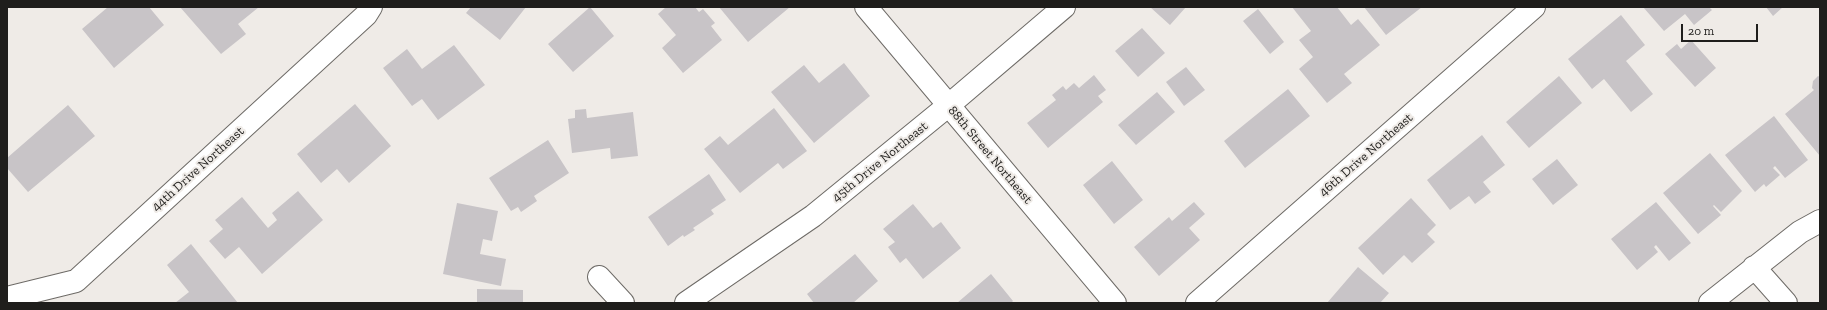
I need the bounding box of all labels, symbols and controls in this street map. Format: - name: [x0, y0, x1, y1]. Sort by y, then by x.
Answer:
- scale bar: [1683, 16, 1760, 42]
- text: 20 m: [1688, 24, 1714, 38]
- street label: 88th Street Northeast: [945, 103, 1035, 207]
- street label: 46th Drive Northeast: [1316, 110, 1416, 200]
- street label: 45th Drive Northeast: [829, 119, 931, 205]
- street label: 44th Drive Northeast: [149, 123, 247, 215]

